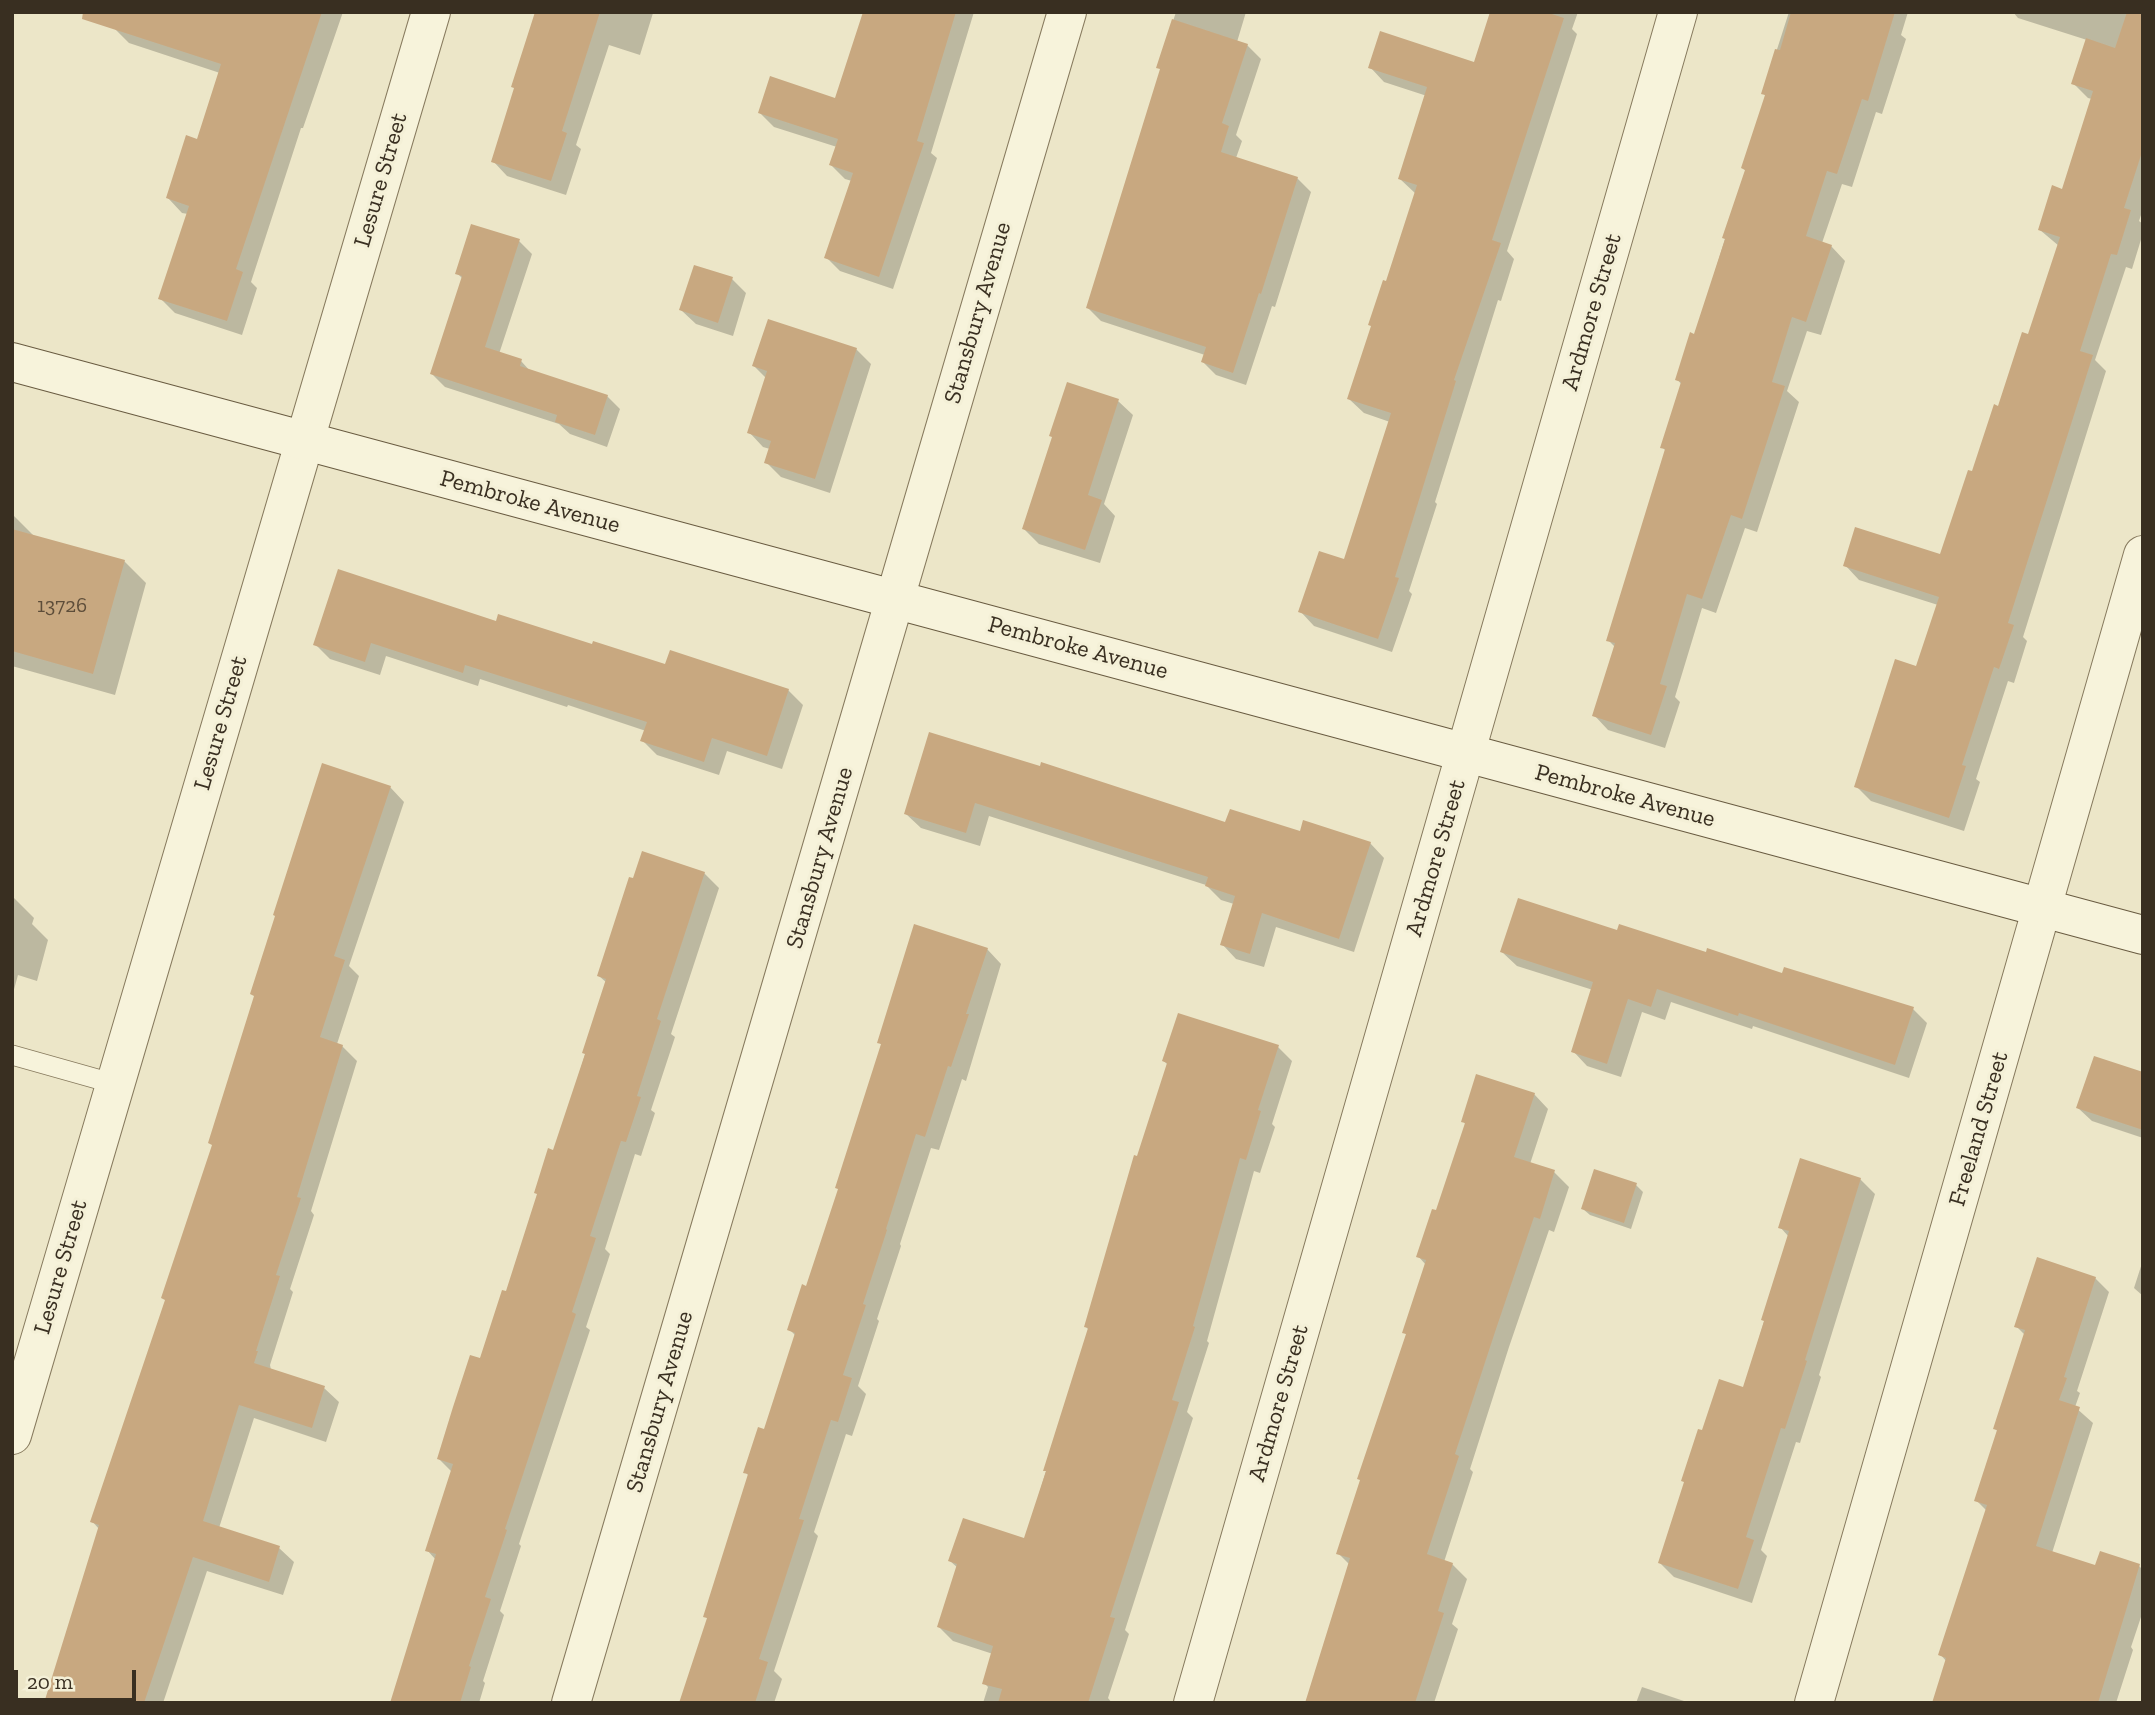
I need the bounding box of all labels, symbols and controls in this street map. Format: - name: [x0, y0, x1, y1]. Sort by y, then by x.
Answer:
- street label: Lesure Street: [348, 110, 414, 250]
- street label: Stansbury Avenue: [938, 219, 1018, 407]
- street label: Ardmore Street: [1556, 230, 1628, 394]
- street label: Pembroke Avenue: [437, 464, 623, 540]
- house number: 13726: [37, 593, 87, 619]
- street label: Pembroke Avenue: [985, 610, 1171, 686]
- street label: Lesure Street: [188, 653, 254, 793]
- street label: Pembroke Avenue: [1532, 758, 1718, 834]
- street label: Stansbury Avenue: [780, 764, 860, 952]
- street label: Ardmore Street: [1400, 776, 1472, 940]
- street label: Freeland Street: [1943, 1048, 2015, 1210]
- street label: Lesure Street: [28, 1197, 94, 1337]
- street label: Stansbury Avenue: [620, 1308, 700, 1496]
- street label: Ardmore Street: [1243, 1321, 1315, 1485]
- scale bar: [18, 1656, 140, 1700]
- text: 20 m: [27, 1669, 73, 1694]

